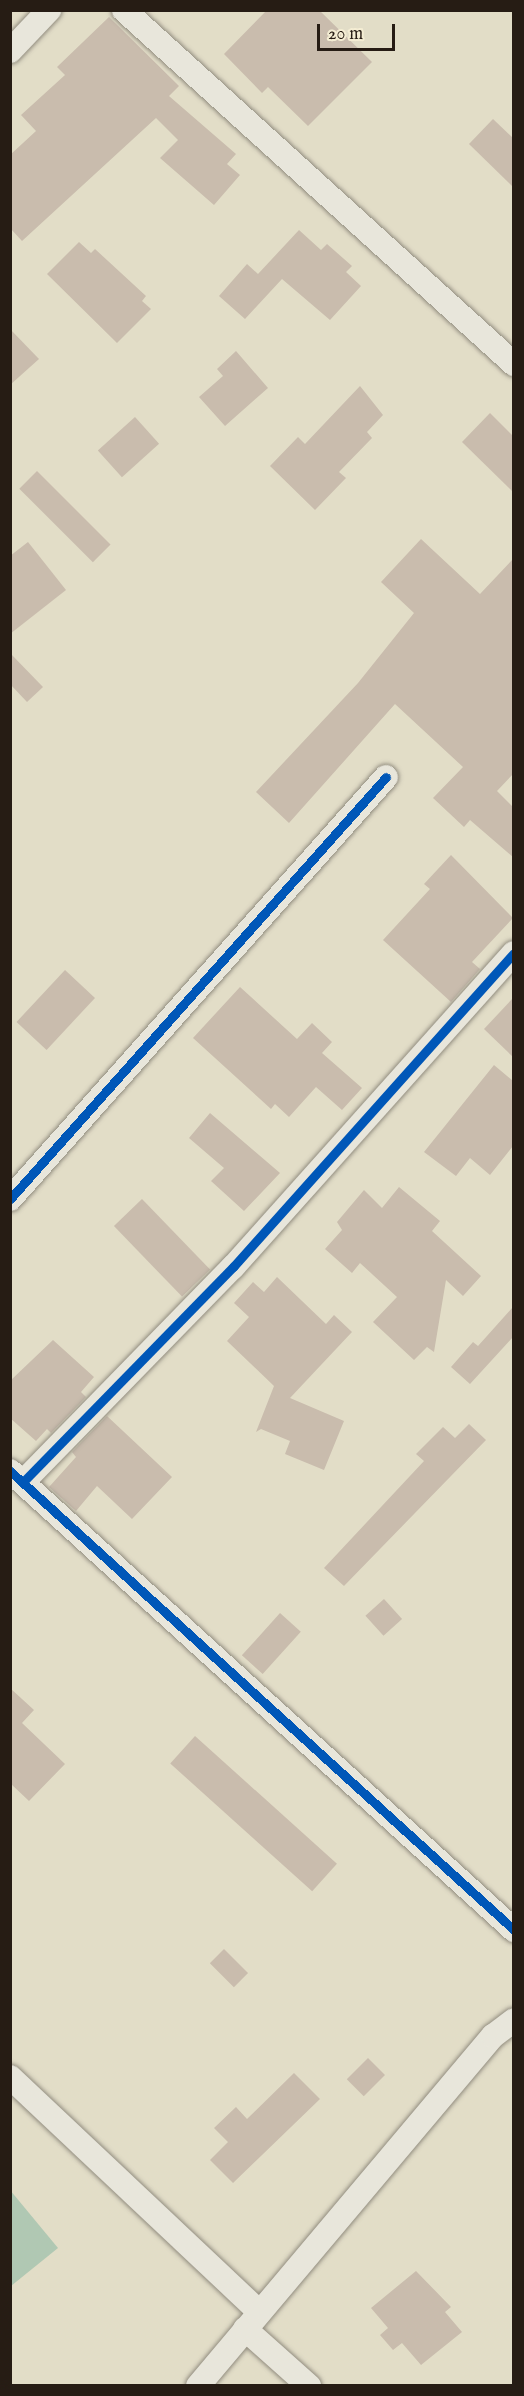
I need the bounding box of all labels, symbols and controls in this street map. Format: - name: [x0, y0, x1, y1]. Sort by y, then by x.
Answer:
- scale bar: [320, 12, 398, 50]
- text: 20 m: [328, 23, 363, 46]

